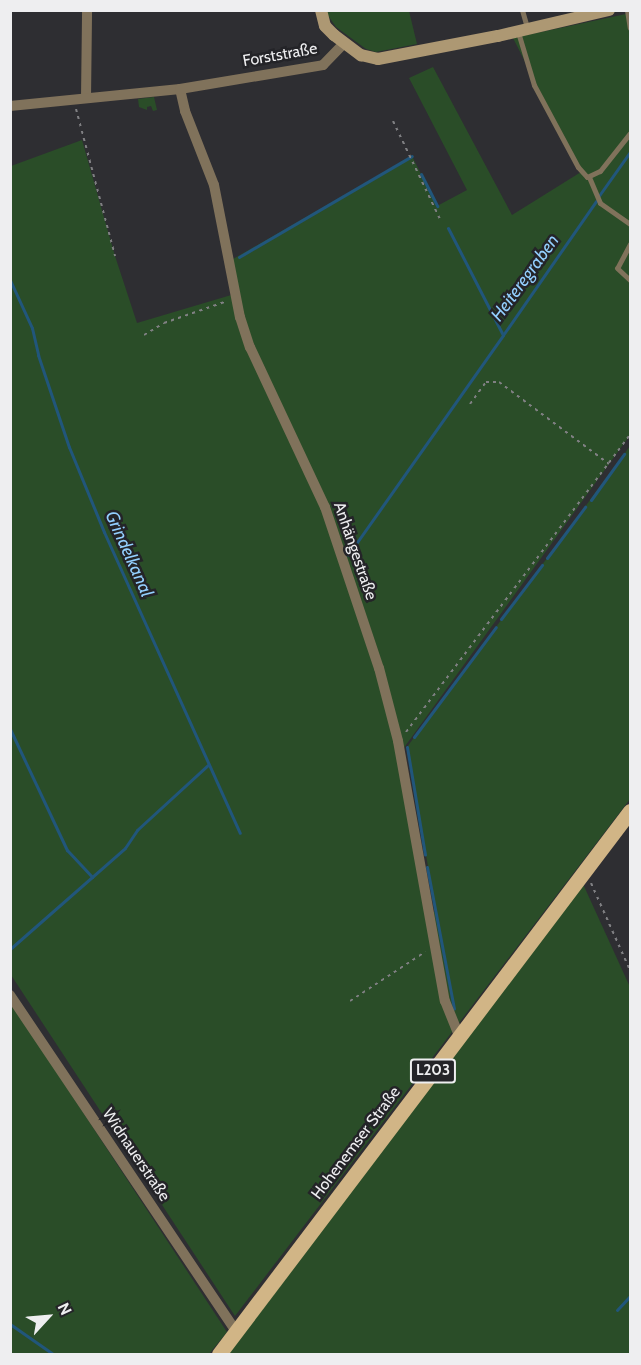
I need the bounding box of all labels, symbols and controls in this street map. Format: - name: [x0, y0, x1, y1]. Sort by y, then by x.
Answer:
- street label: Forststraße: [241, 39, 319, 71]
- water label: Heiteregraben: [486, 230, 564, 326]
- street label: Anhängestraße: [329, 500, 381, 602]
- water label: Grindelkanal: [100, 508, 158, 600]
- road number: L203: [409, 1059, 457, 1083]
- street label: Hohenemser Straße: [307, 1083, 405, 1203]
- street label: Widnauerstraße: [98, 1105, 174, 1205]
- north arrow: [18, 1287, 78, 1347]
- text: N: [54, 1300, 76, 1318]

